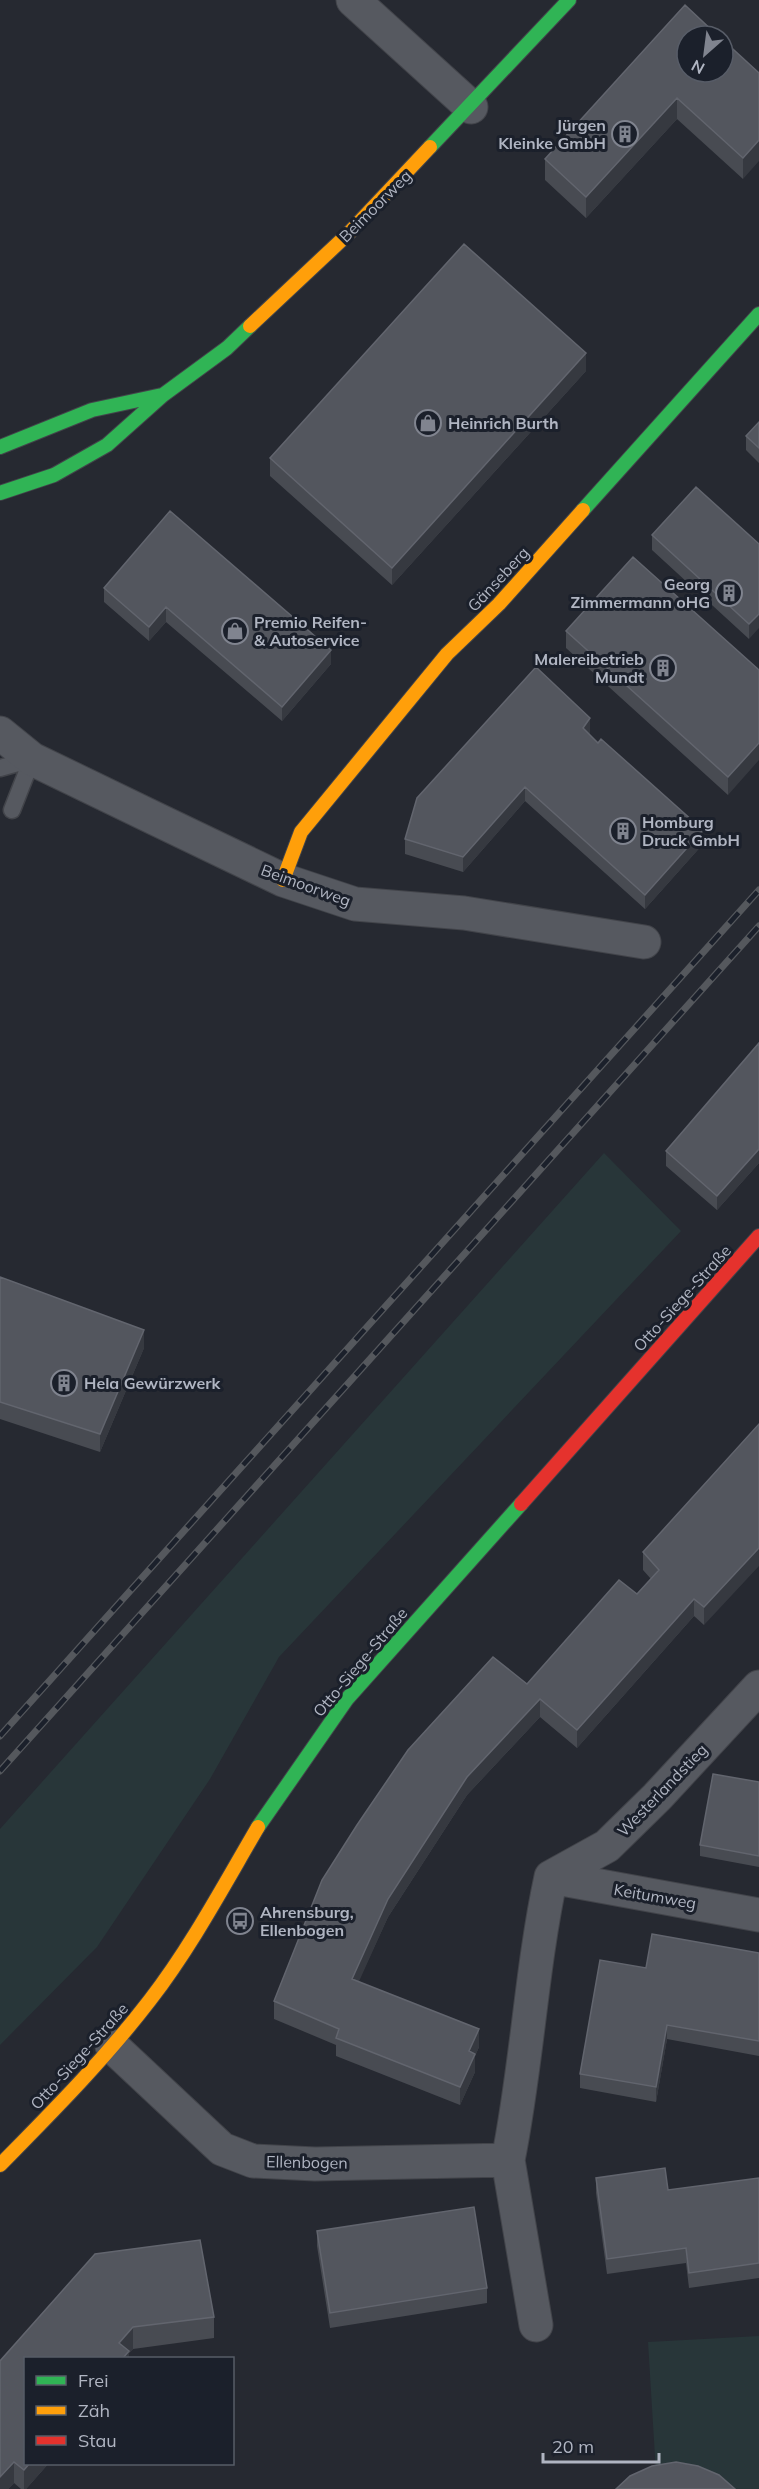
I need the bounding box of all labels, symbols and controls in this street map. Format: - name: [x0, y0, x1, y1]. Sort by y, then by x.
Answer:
- north arrow: [675, 24, 735, 84]
- text: N: [688, 56, 708, 79]
- place label: Jürgen Kleinke GmbH: [498, 115, 606, 153]
- building icon: Jürgen Kleinke GmbH: [610, 119, 640, 149]
- street label: Beimoorweg: [335, 166, 415, 246]
- shop icon: Heinrich Burth: [413, 408, 443, 438]
- place label: Heinrich Burth: [448, 413, 559, 433]
- street label: Gänseberg: [463, 543, 533, 615]
- place label: Georg Zimmermann oHG: [571, 574, 710, 612]
- building icon: Georg Zimmermann oHG: [714, 578, 744, 608]
- place label: Premio Reifen- & Autoservice: [254, 612, 367, 650]
- shop icon: Premio Reifen- & Autoservice: [220, 616, 250, 646]
- place label: Malereibetrieb Mundt: [534, 649, 644, 687]
- building icon: Malereibetrieb Mundt: [648, 653, 678, 683]
- place label: Homburg Druck GmbH: [642, 812, 740, 850]
- building icon: Homburg Druck GmbH: [608, 816, 638, 846]
- street label: Beimoorweg: [258, 860, 354, 910]
- street label: Otto-Siege-Straße: [629, 1241, 735, 1355]
- building icon: Hela Gewürzwerk: [49, 1368, 79, 1398]
- place label: Hela Gewürzwerk: [84, 1373, 221, 1393]
- street label: Otto-Siege-Straße: [308, 1603, 412, 1721]
- street label: Westerlandstieg: [613, 1739, 711, 1841]
- street label: Keitumweg: [612, 1879, 698, 1913]
- place label: Ahrensburg, Ellenbogen: [260, 1902, 354, 1940]
- bus stop icon: Ahrensburg, Ellenbogen: [225, 1906, 255, 1936]
- street label: Otto-Siege-Straße: [26, 1999, 132, 2113]
- street label: Ellenbogen: [266, 2151, 348, 2173]
- legend: [24, 2357, 234, 2465]
- text: Frei: [78, 2369, 108, 2392]
- text: Zäh: [78, 2399, 110, 2422]
- scale bar: [543, 2426, 658, 2464]
- text: Stau: [78, 2429, 117, 2452]
- text: 20 m: [552, 2435, 594, 2458]

